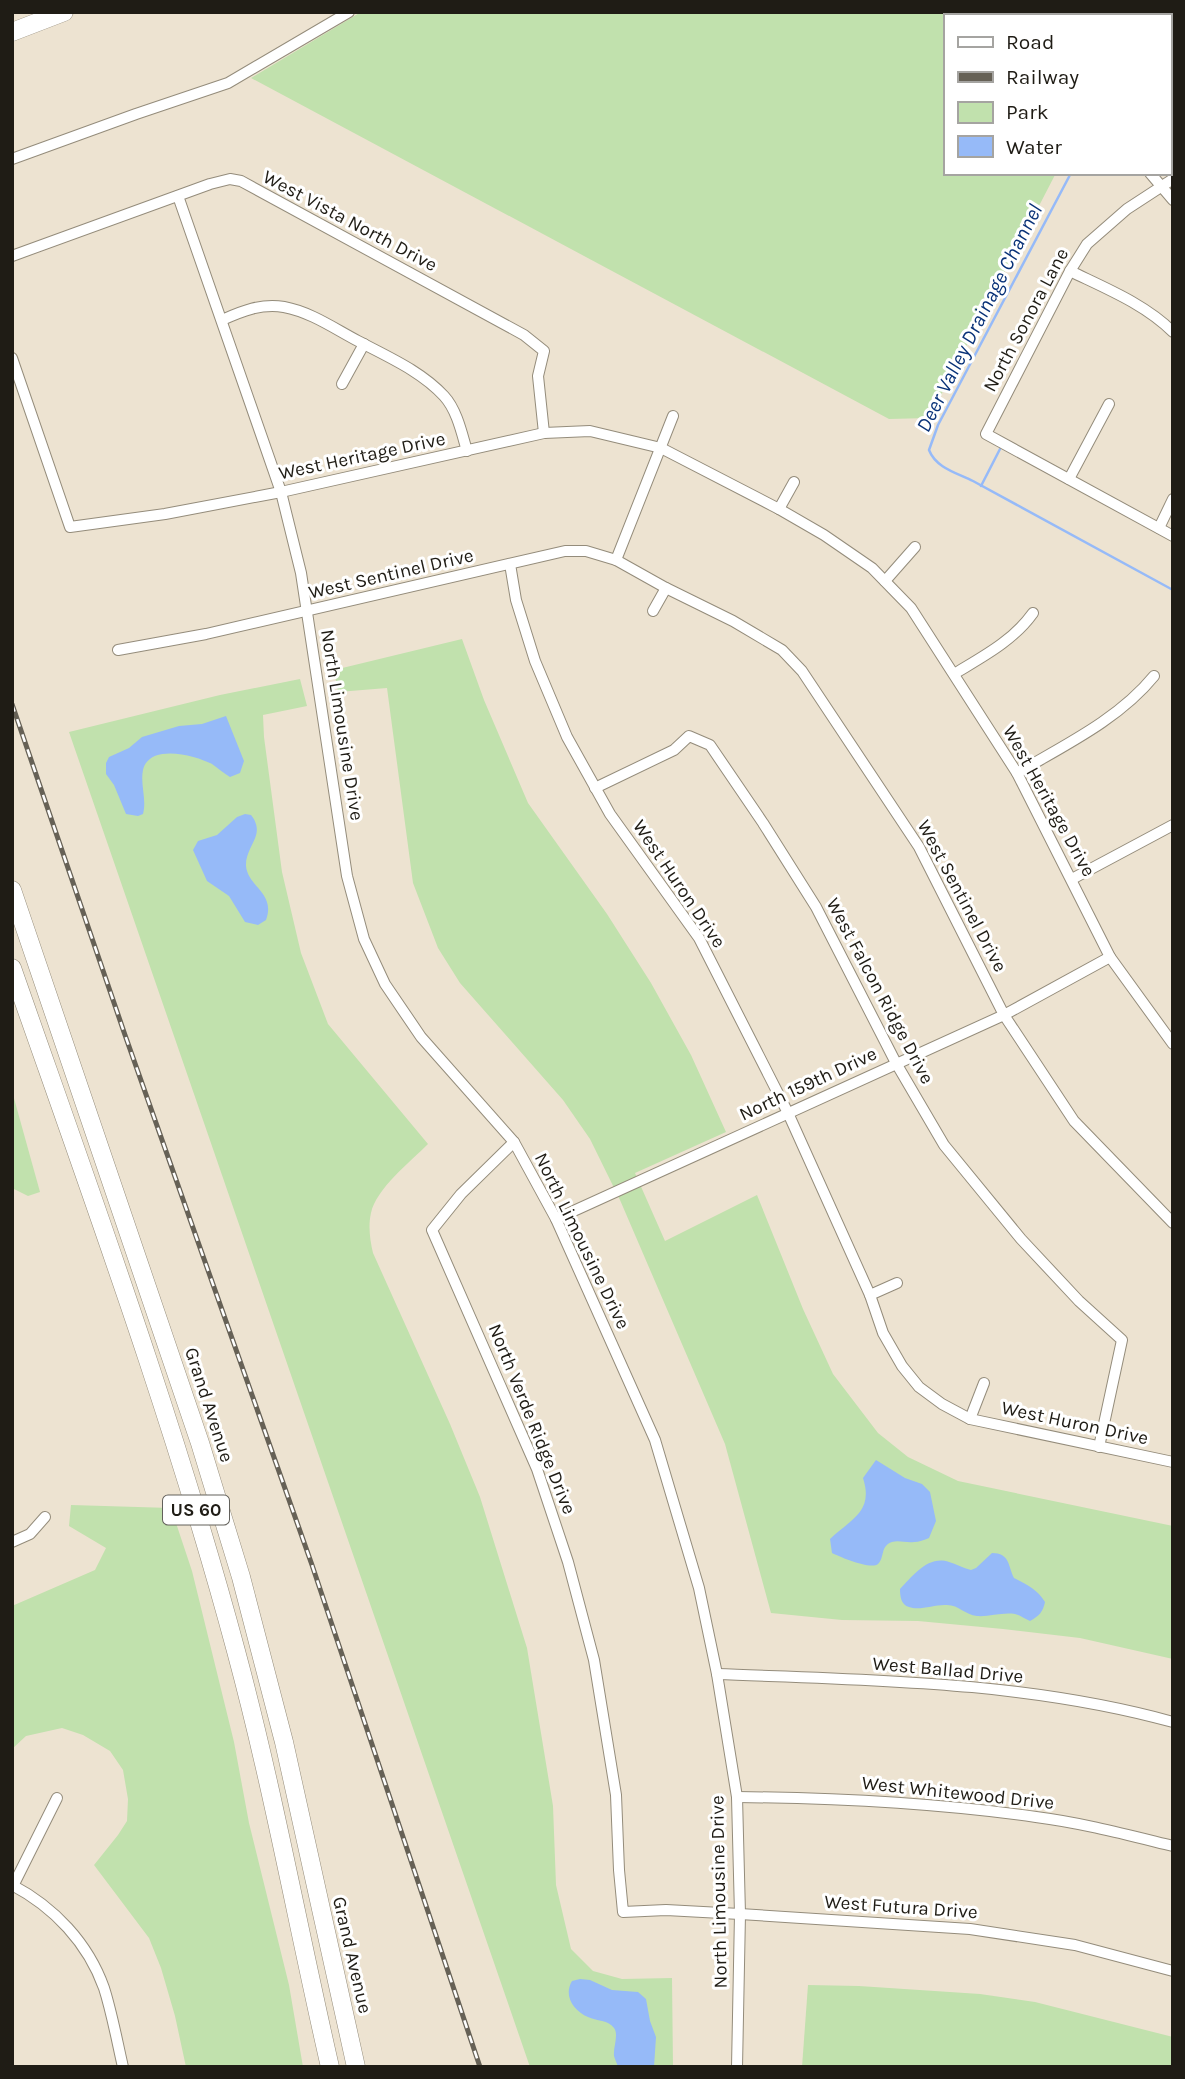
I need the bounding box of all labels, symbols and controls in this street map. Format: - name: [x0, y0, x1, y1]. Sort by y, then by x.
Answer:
- legend: [944, 14, 1171, 175]
- text: Road: [1006, 30, 1054, 54]
- text: Railway: [1006, 65, 1079, 89]
- text: Park: [1006, 100, 1049, 124]
- text: Water: [1006, 135, 1062, 159]
- street label: West Vista North Drive: [259, 166, 441, 276]
- water label: Deer Valley Drainage Channel: [911, 200, 1047, 436]
- street label: North Sonora Lane: [979, 244, 1073, 396]
- street label: West Heritage Drive: [277, 428, 447, 484]
- street label: West Sentinel Drive: [306, 544, 476, 604]
- street label: North Limousine Drive: [316, 628, 368, 822]
- street label: West Heritage Drive: [998, 721, 1100, 881]
- street label: West Huron Drive: [628, 816, 730, 952]
- street label: West Sentinel Drive: [913, 816, 1011, 976]
- street label: West Falcon Ridge Drive: [822, 894, 938, 1088]
- street label: North 159th Drive: [736, 1043, 880, 1125]
- street label: North Limousine Drive: [530, 1149, 634, 1333]
- street label: North Verde Ridge Drive: [484, 1321, 580, 1517]
- street label: Grand Avenue: [180, 1345, 238, 1465]
- street label: West Huron Drive: [1000, 1397, 1150, 1449]
- road number: US 60: [163, 1496, 229, 1525]
- street label: West Ballad Drive: [872, 1652, 1024, 1688]
- street label: West Whitewood Drive: [861, 1772, 1055, 1814]
- street label: North Limousine Drive: [706, 1795, 732, 1989]
- street label: West Futura Drive: [824, 1891, 978, 1923]
- street label: Grand Avenue: [328, 1894, 376, 2016]

